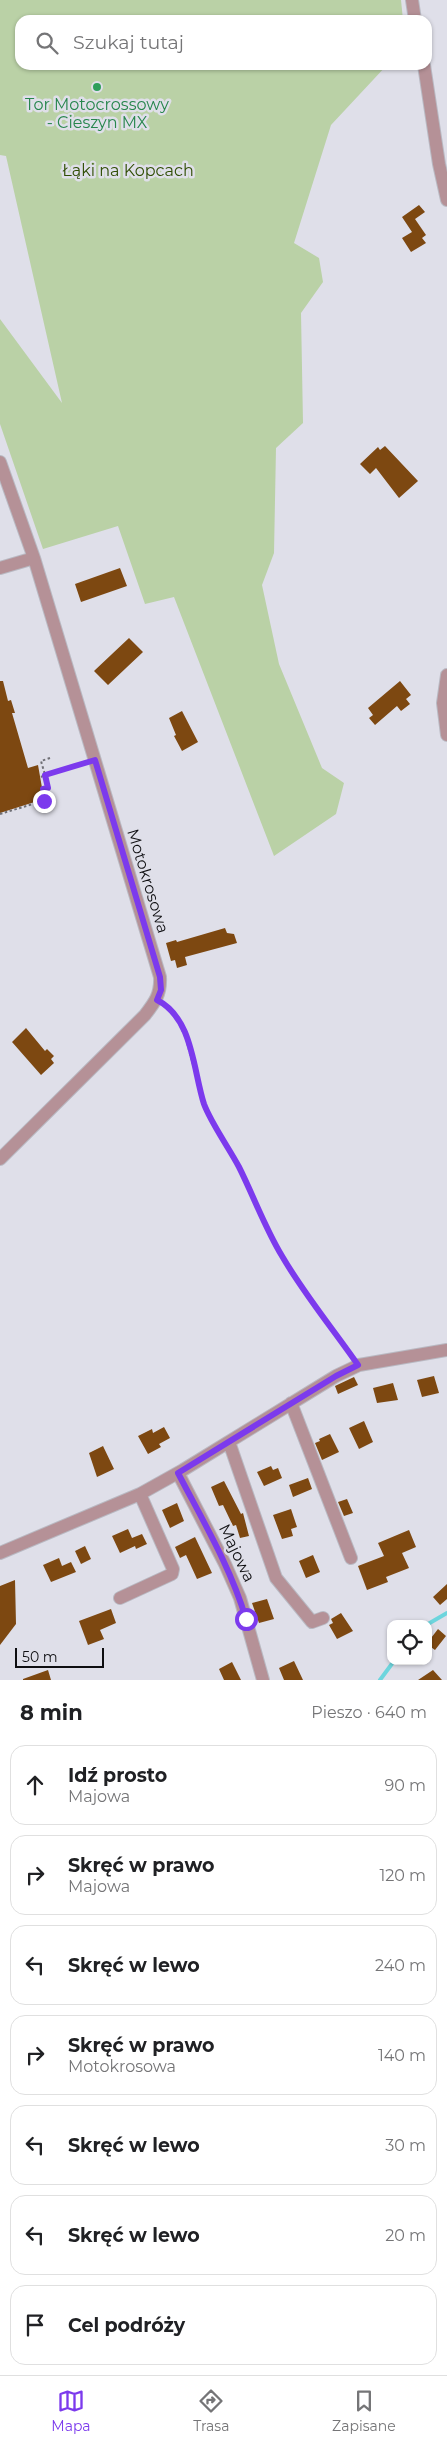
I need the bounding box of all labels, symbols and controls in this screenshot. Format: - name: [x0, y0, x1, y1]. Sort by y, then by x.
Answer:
- search box: [15, 15, 432, 70]
- icon: search: [33, 29, 61, 57]
- text: Szukaj tutaj: [73, 31, 184, 54]
- marker: Tor Motocrossowy - Cieszyn MX: [91, 81, 103, 93]
- place label: Tor Motocrossowy - Cieszyn MX: [25, 95, 169, 132]
- park label: Łąki na Kopcach: [62, 161, 194, 180]
- route end: [33, 790, 56, 813]
- street label: Motokrosowa: [123, 827, 173, 935]
- street label: Majowa: [215, 1521, 259, 1585]
- route start: [235, 1608, 258, 1631]
- map controls: [387, 1620, 432, 1665]
- button: locate: [387, 1620, 432, 1665]
- scale bar: [15, 1645, 104, 1668]
- text: 50 m: [22, 1648, 58, 1666]
- text: 8 min: [20, 1700, 83, 1725]
- text: Pieszo · 640 m: [311, 1703, 427, 1722]
- text: Idź prosto: [68, 1764, 167, 1787]
- icon: ahead: [21, 1771, 49, 1799]
- text: 90 m: [384, 1776, 426, 1795]
- text: Majowa: [68, 1787, 130, 1806]
- text: Skręć w prawo: [68, 1854, 214, 1877]
- icon: right: [21, 1861, 49, 1889]
- text: 120 m: [379, 1866, 426, 1885]
- text: Majowa: [68, 1877, 130, 1896]
- icon: left: [21, 1951, 49, 1979]
- text: Skręć w lewo: [68, 1954, 200, 1977]
- text: 240 m: [375, 1956, 426, 1975]
- text: Skręć w prawo: [68, 2034, 214, 2057]
- icon: right: [21, 2041, 49, 2069]
- text: 140 m: [378, 2046, 426, 2065]
- text: Motokrosowa: [68, 2057, 176, 2076]
- icon: left: [21, 2131, 49, 2159]
- text: Skręć w lewo: [68, 2134, 200, 2157]
- text: 30 m: [385, 2136, 426, 2155]
- icon: left: [21, 2221, 49, 2249]
- text: Skręć w lewo: [68, 2224, 200, 2247]
- text: 20 m: [385, 2226, 426, 2245]
- icon: arrive: [21, 2311, 49, 2339]
- text: Cel podróży: [68, 2314, 185, 2337]
- tab: Mapa: [51, 2387, 91, 2435]
- tab: Trasa: [193, 2387, 229, 2435]
- tab: Zapisane: [332, 2387, 396, 2435]

